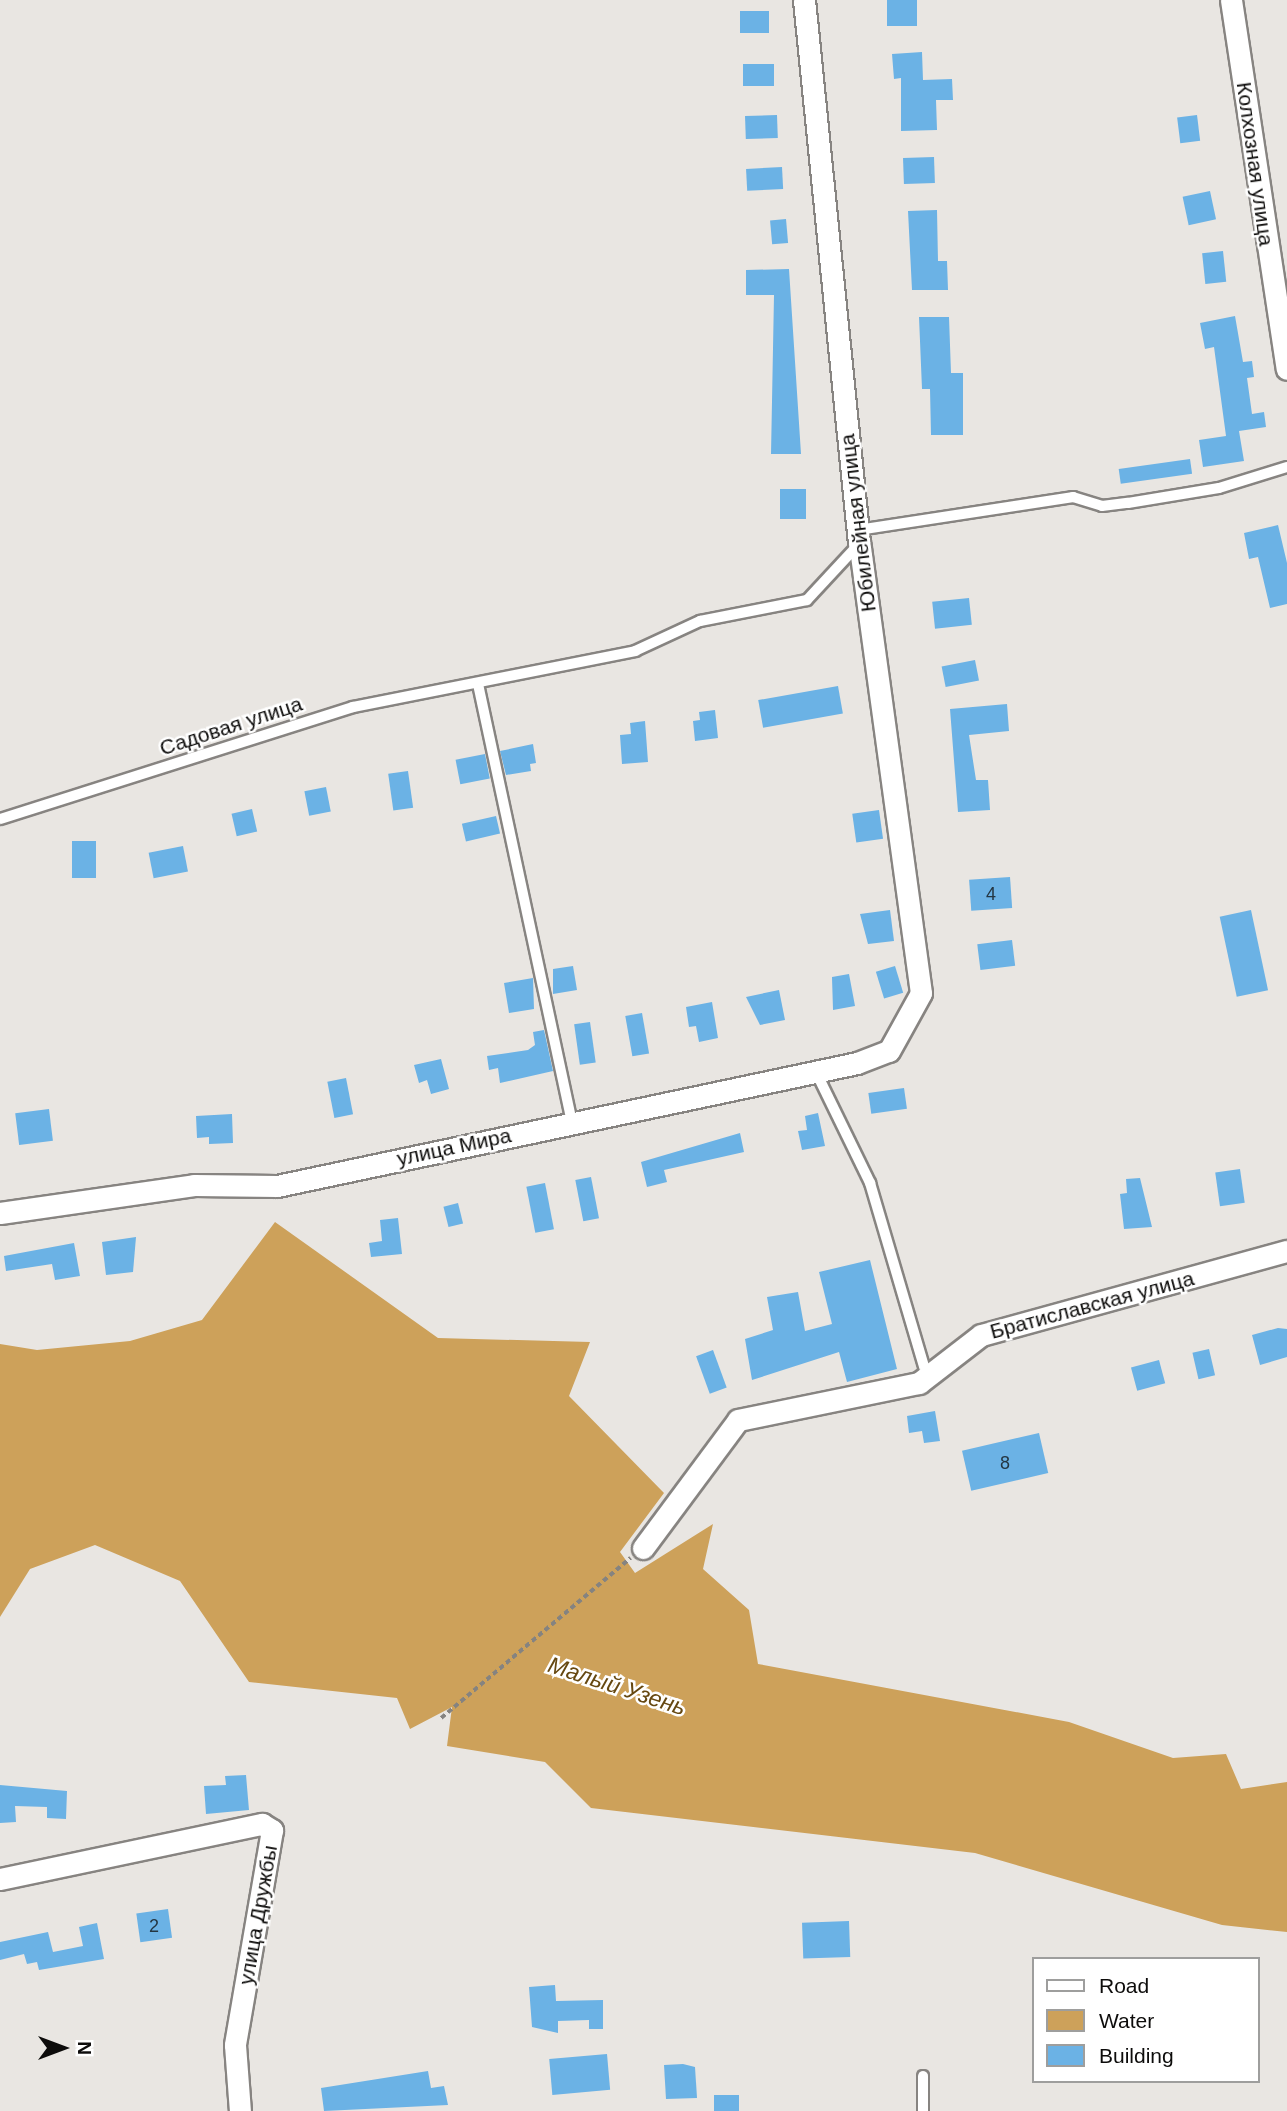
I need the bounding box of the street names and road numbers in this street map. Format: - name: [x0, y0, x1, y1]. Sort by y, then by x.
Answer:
- street label: Колхозная улица: [1231, 80, 1279, 248]
- street label: Юбилейная улица: [835, 433, 881, 613]
- street label: Садовая улица: [156, 691, 306, 761]
- street label: улица Мира: [395, 1123, 513, 1171]
- street label: Братиславская улица: [987, 1266, 1197, 1344]
- street label: улица Дружбы: [233, 1843, 283, 1987]

